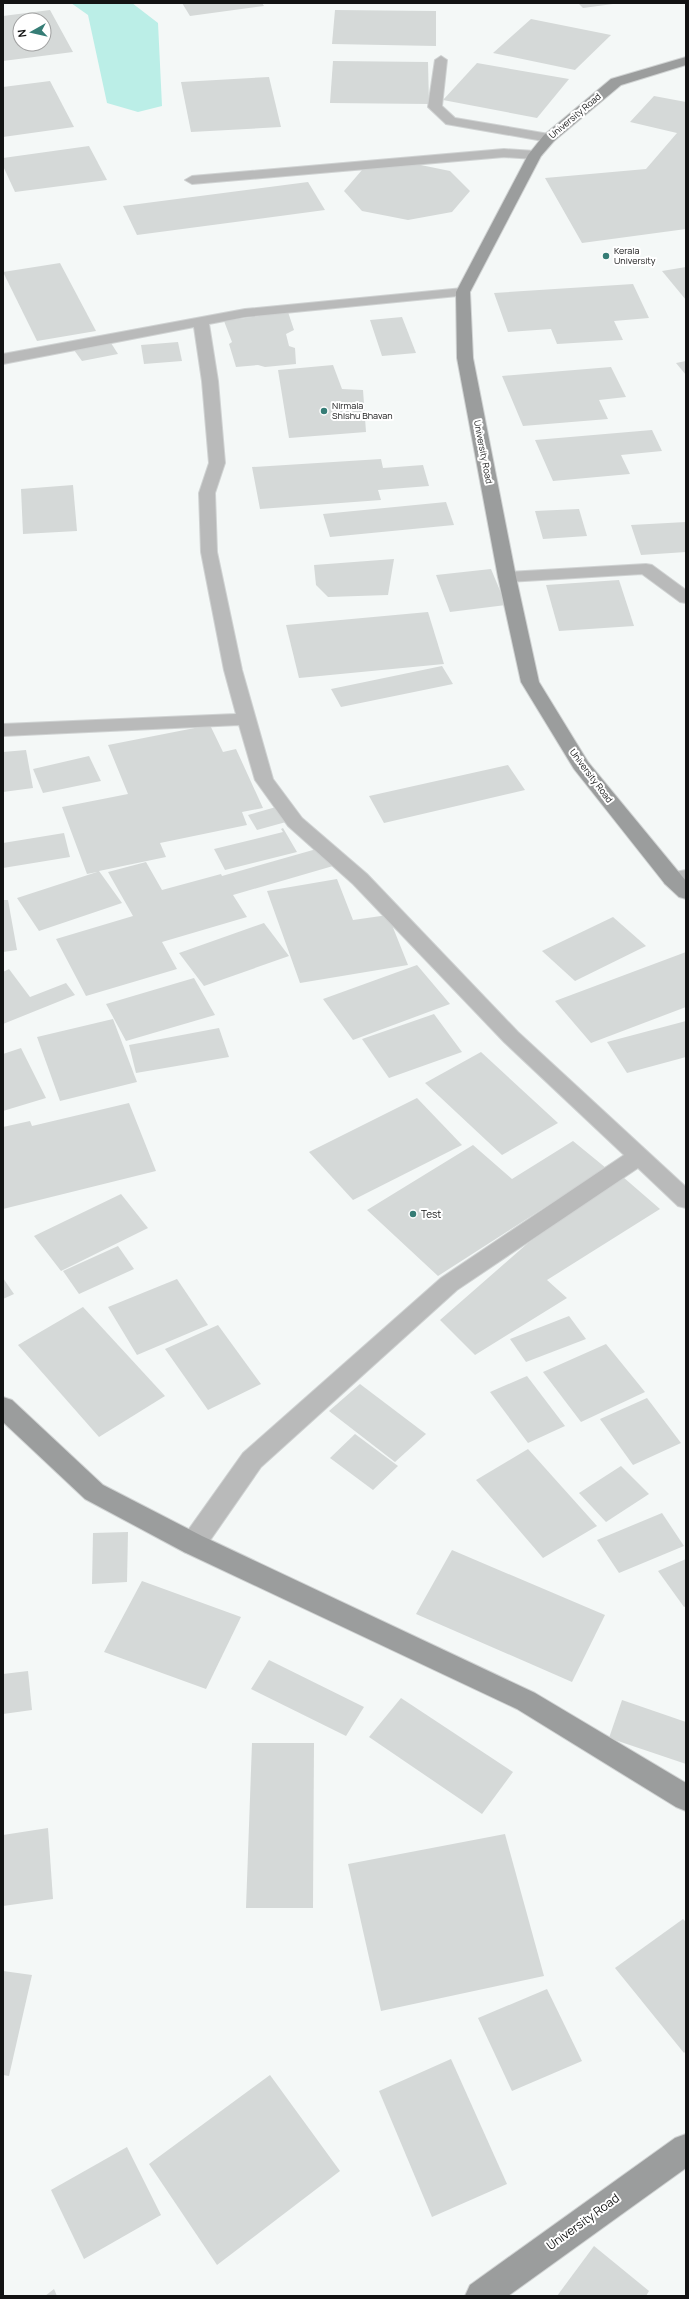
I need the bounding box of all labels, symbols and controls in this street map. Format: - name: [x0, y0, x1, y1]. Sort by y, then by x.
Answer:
- north arrow: [12, 12, 52, 52]
- text: N: [14, 28, 30, 38]
- street label: University Road: [546, 90, 604, 141]
- place label: Kerala University: [614, 244, 656, 267]
- marker: Kerala University: [601, 251, 611, 261]
- place label: Nirmala Shishu Bhavan: [332, 399, 393, 422]
- marker: Nirmala Shishu Bhavan: [319, 406, 329, 416]
- street label: University Road: [471, 419, 496, 485]
- street label: University Road: [567, 746, 616, 805]
- place label: Test: [421, 1207, 441, 1221]
- marker: Test: [408, 1209, 418, 1219]
- street label: University Road: [543, 2189, 623, 2254]

